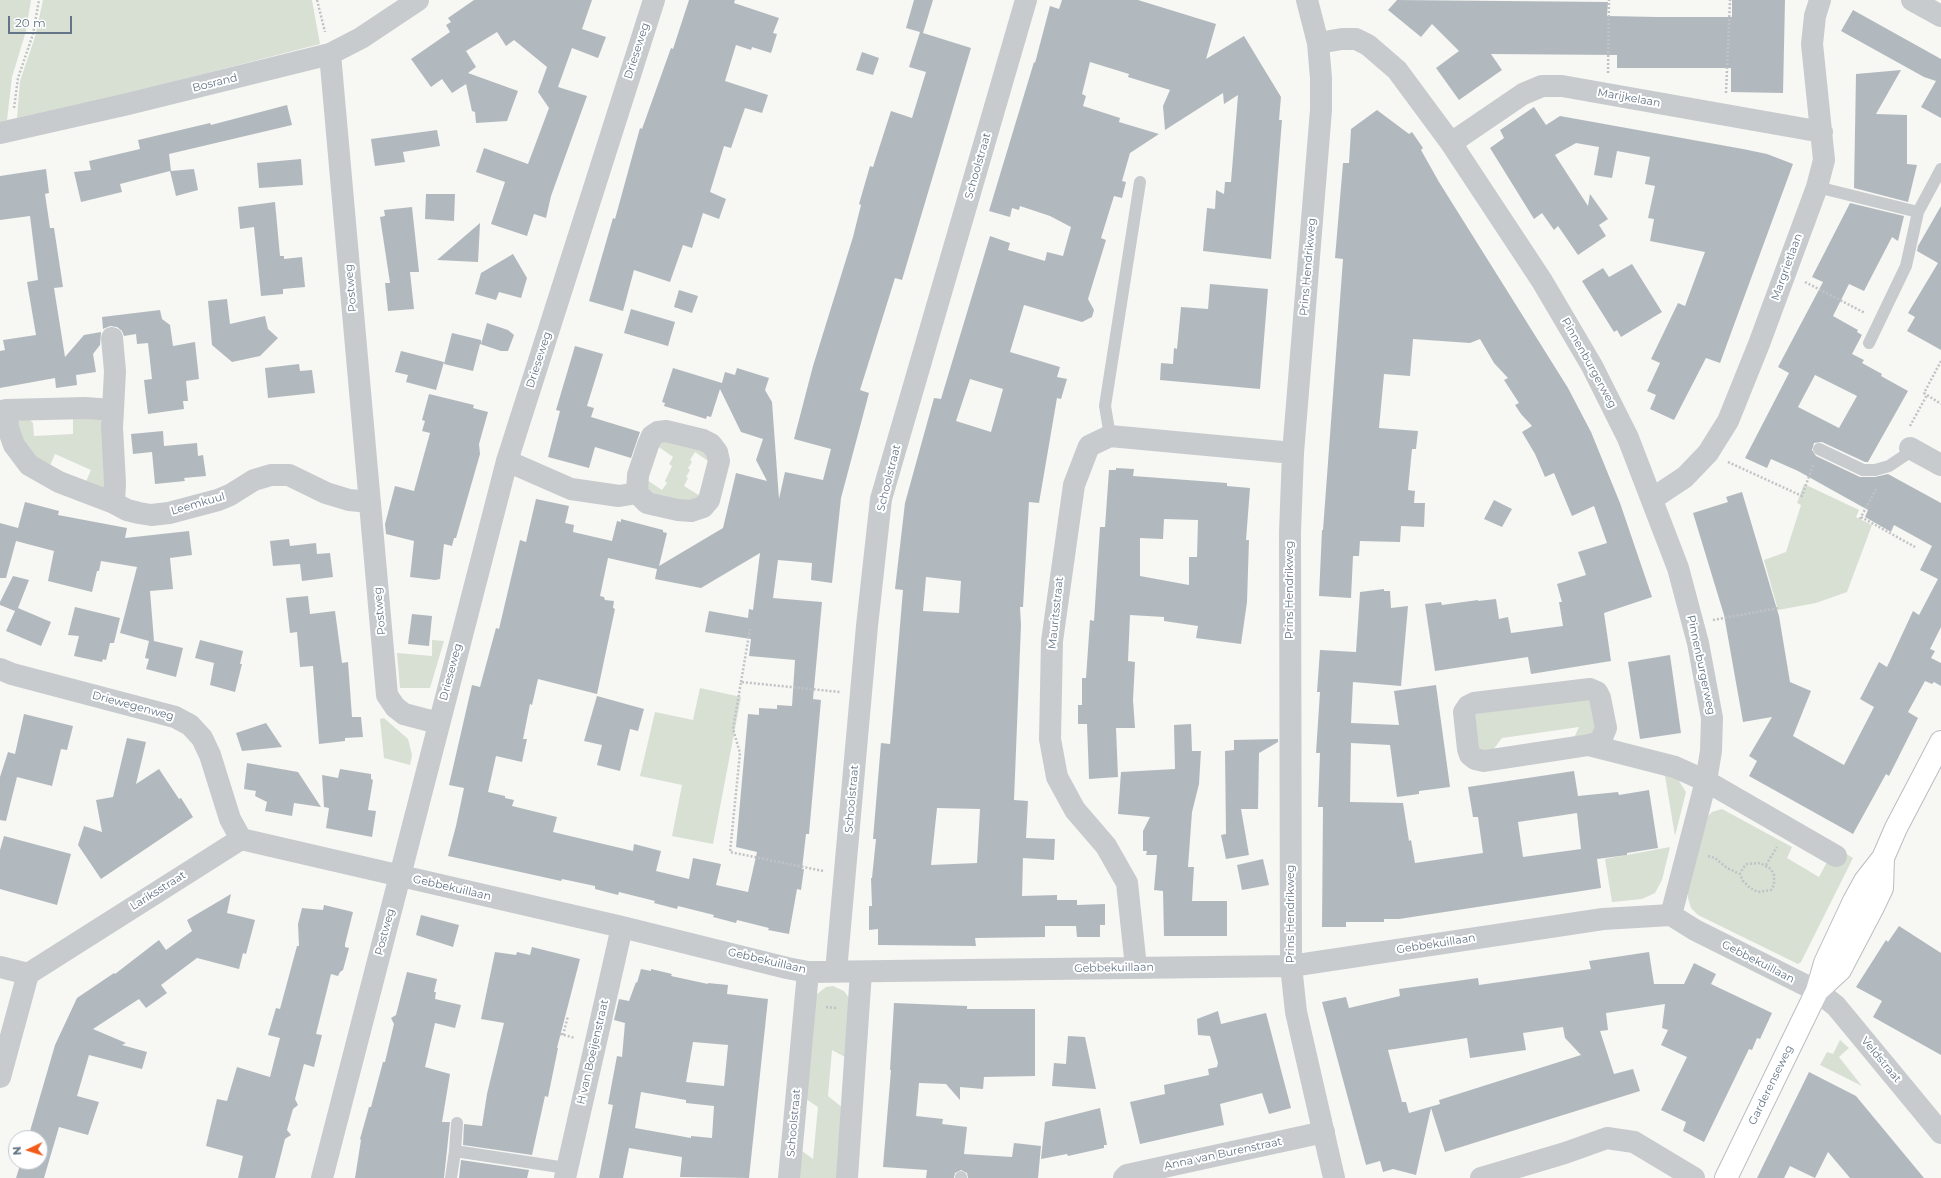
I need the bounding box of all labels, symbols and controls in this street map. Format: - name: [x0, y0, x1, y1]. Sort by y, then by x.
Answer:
- scale bar: [10, 8, 74, 34]
- text: 20 m: [15, 15, 46, 30]
- street label: Drieseweg: [622, 21, 652, 81]
- street label: Bosrand: [191, 71, 239, 95]
- street label: Marijkelaan: [1597, 86, 1661, 110]
- street label: Schoolstraat: [962, 131, 994, 201]
- street label: Prins Hendrikweg: [1297, 217, 1319, 317]
- street label: Margrietlaan: [1769, 232, 1805, 302]
- street label: Postweg: [342, 263, 360, 313]
- street label: Pinnenburgerweg: [1559, 315, 1619, 411]
- street label: Drieseweg: [524, 330, 554, 390]
- street label: Schoolstraat: [874, 443, 904, 513]
- street label: Leemkuul: [169, 490, 227, 518]
- street label: Prins Hendrikweg: [1283, 541, 1297, 639]
- street label: Mauritsstraat: [1046, 576, 1066, 650]
- street label: Postweg: [371, 586, 389, 636]
- street label: Pinnenburgerweg: [1684, 614, 1718, 716]
- street label: Drieseweg: [437, 642, 465, 702]
- street label: Driewegenweg: [91, 689, 175, 723]
- street label: Schoolstraat: [842, 764, 862, 834]
- street label: Prins Hendrikweg: [1284, 865, 1298, 963]
- street label: Lariksstraat: [128, 869, 188, 913]
- street label: Gebbekuillaan: [412, 873, 492, 903]
- street label: Postweg: [372, 907, 398, 957]
- street label: Gebbekuillaan: [1396, 931, 1476, 957]
- street label: Gebbekuillaan: [1719, 938, 1797, 986]
- street label: Gebbekuillaan: [727, 946, 807, 976]
- street label: Gebbekuillaan: [1074, 961, 1154, 975]
- street label: H van Boeijenstraat: [574, 998, 612, 1106]
- street label: Veldstraat: [1858, 1035, 1904, 1085]
- street label: Garderenseweg: [1746, 1043, 1796, 1127]
- street label: Schoolstraat: [784, 1088, 804, 1158]
- north arrow: [8, 1130, 48, 1170]
- street label: Anna van Burenstraat: [1163, 1135, 1283, 1173]
- text: N: [10, 1146, 24, 1156]

